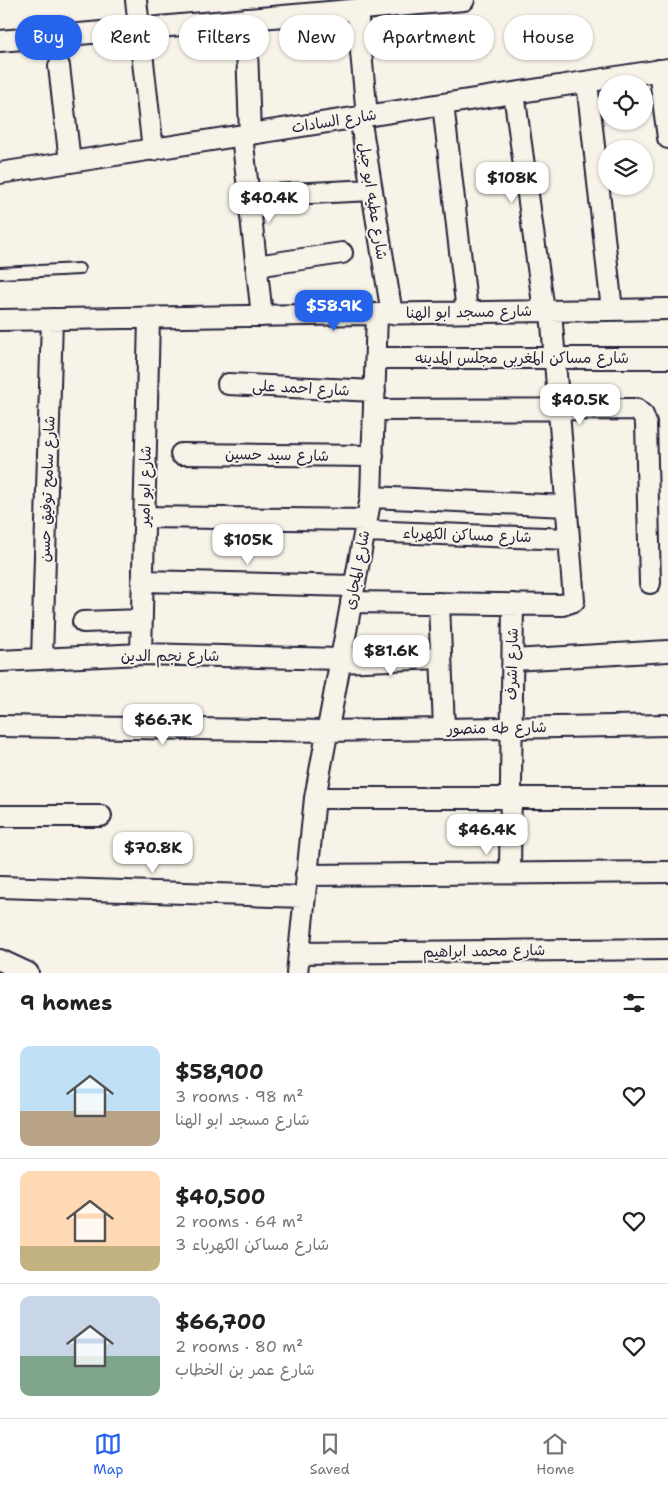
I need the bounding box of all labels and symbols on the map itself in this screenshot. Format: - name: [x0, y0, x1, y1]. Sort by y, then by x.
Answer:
- street label: شارع السادات: [290, 104, 378, 138]
- street label: شارع عطيه ابو جبل: [354, 141, 392, 261]
- pin: $108K: [477, 162, 547, 204]
- pin: $40.4K: [228, 182, 310, 224]
- pin: $58.9K: [293, 290, 375, 332]
- street label: شارع مسجد ابو الهنا: [406, 301, 532, 323]
- street label: شارع مساكن المغربى مجلس المدينه: [415, 348, 629, 368]
- street label: شارع احمد على: [252, 375, 350, 401]
- pin: $40.5K: [539, 384, 621, 426]
- street label: شارع سامح توفيق حسن: [34, 415, 60, 563]
- street label: شارع سيد حسين: [225, 444, 329, 466]
- street label: شارع ابو امير: [134, 445, 156, 529]
- street label: شارع مساكن الكهرباء: [402, 523, 532, 547]
- pin: $105K: [213, 524, 283, 566]
- street label: شارع المجارى: [340, 529, 374, 611]
- street label: شارع اشرف: [501, 628, 523, 700]
- pin: $81.6K: [350, 634, 432, 677]
- street label: شارع نجم الدين: [121, 646, 219, 668]
- pin: $66.7K: [122, 704, 204, 746]
- street label: شارع طه منصور: [446, 717, 547, 739]
- pin: $46.4K: [446, 814, 528, 856]
- pin: $70.8K: [112, 832, 194, 874]
- street label: شارع محمد ابراهيم: [423, 940, 545, 964]

